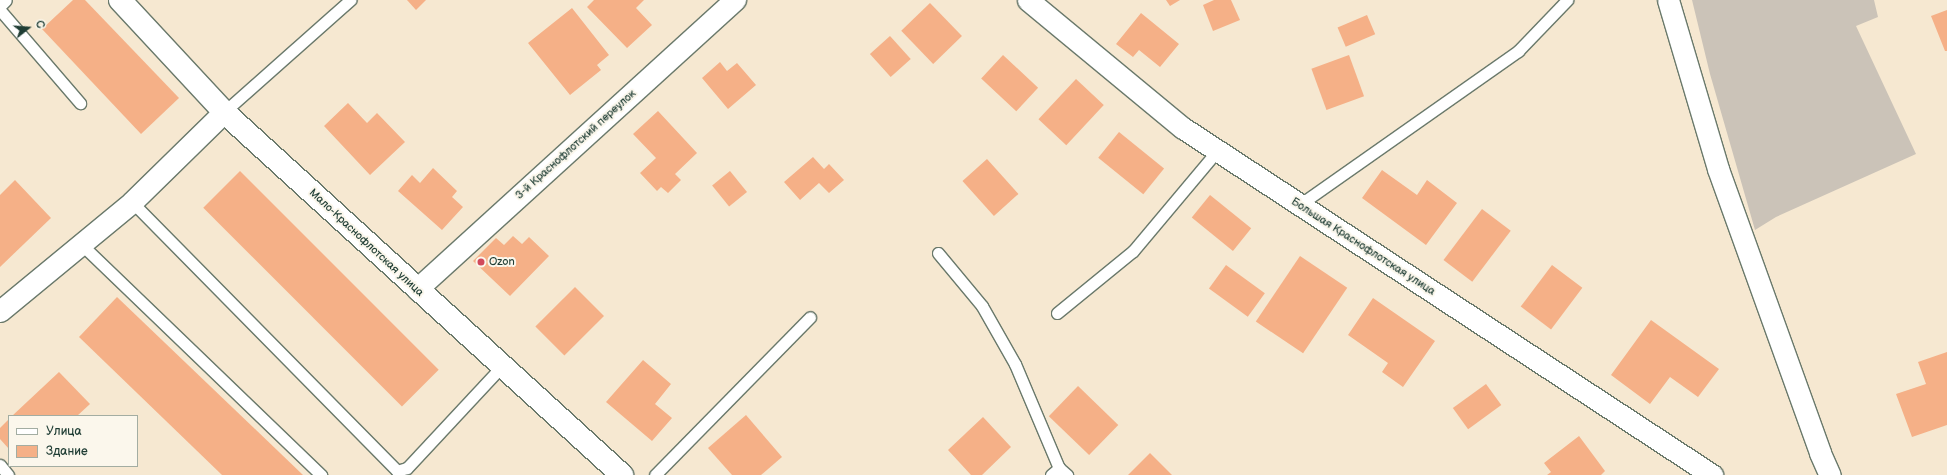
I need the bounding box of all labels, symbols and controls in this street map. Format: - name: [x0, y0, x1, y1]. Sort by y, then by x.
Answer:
- north arrow: [8, 8, 48, 48]
- text: С: [33, 19, 47, 30]
- street label: 3-й Краснофлотский переулок: [513, 87, 639, 203]
- street label: Мало-Краснофлотская улица: [306, 186, 426, 300]
- street label: Большая Краснофлотская улица: [1289, 195, 1437, 299]
- place label: Ozon: [489, 255, 515, 269]
- marker: Ozon: [476, 257, 486, 267]
- legend: [8, 415, 138, 467]
- text: Улица: [46, 424, 82, 439]
- text: Здание: [46, 444, 88, 459]

